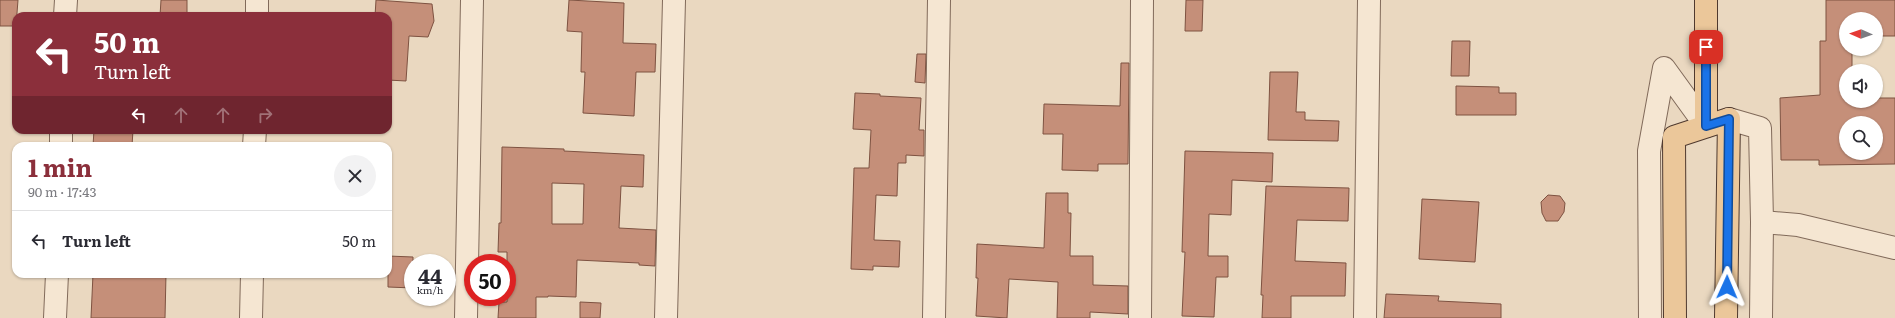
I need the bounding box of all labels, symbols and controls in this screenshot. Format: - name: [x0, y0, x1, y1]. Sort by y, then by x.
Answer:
- north arrow: [1839, 12, 1883, 56]
- map controls: [1839, 12, 1883, 160]
- text: 50 m: [94, 20, 160, 62]
- icon: left: [28, 28, 80, 80]
- pin: [1689, 30, 1723, 64]
- icon: arrive: [1695, 36, 1717, 58]
- text: Turn left: [94, 58, 171, 85]
- button: sound: [1839, 64, 1883, 108]
- icon: left: [128, 104, 150, 126]
- icon: ahead: [170, 104, 192, 126]
- icon: ahead: [212, 104, 234, 126]
- icon: right: [254, 104, 276, 126]
- button: search: [1839, 116, 1883, 160]
- text: 1 min: [28, 149, 92, 184]
- button: close: [334, 155, 376, 197]
- text: 90 m · 17:43: [28, 182, 97, 201]
- text: Turn left: [62, 229, 131, 252]
- text: 50 m: [342, 229, 376, 252]
- icon: left: [28, 230, 50, 252]
- speed limit sign: 50: [464, 254, 516, 306]
- text: 44: [418, 260, 442, 290]
- position arrow: [1706, 266, 1748, 308]
- text: km/h: [417, 282, 443, 297]

